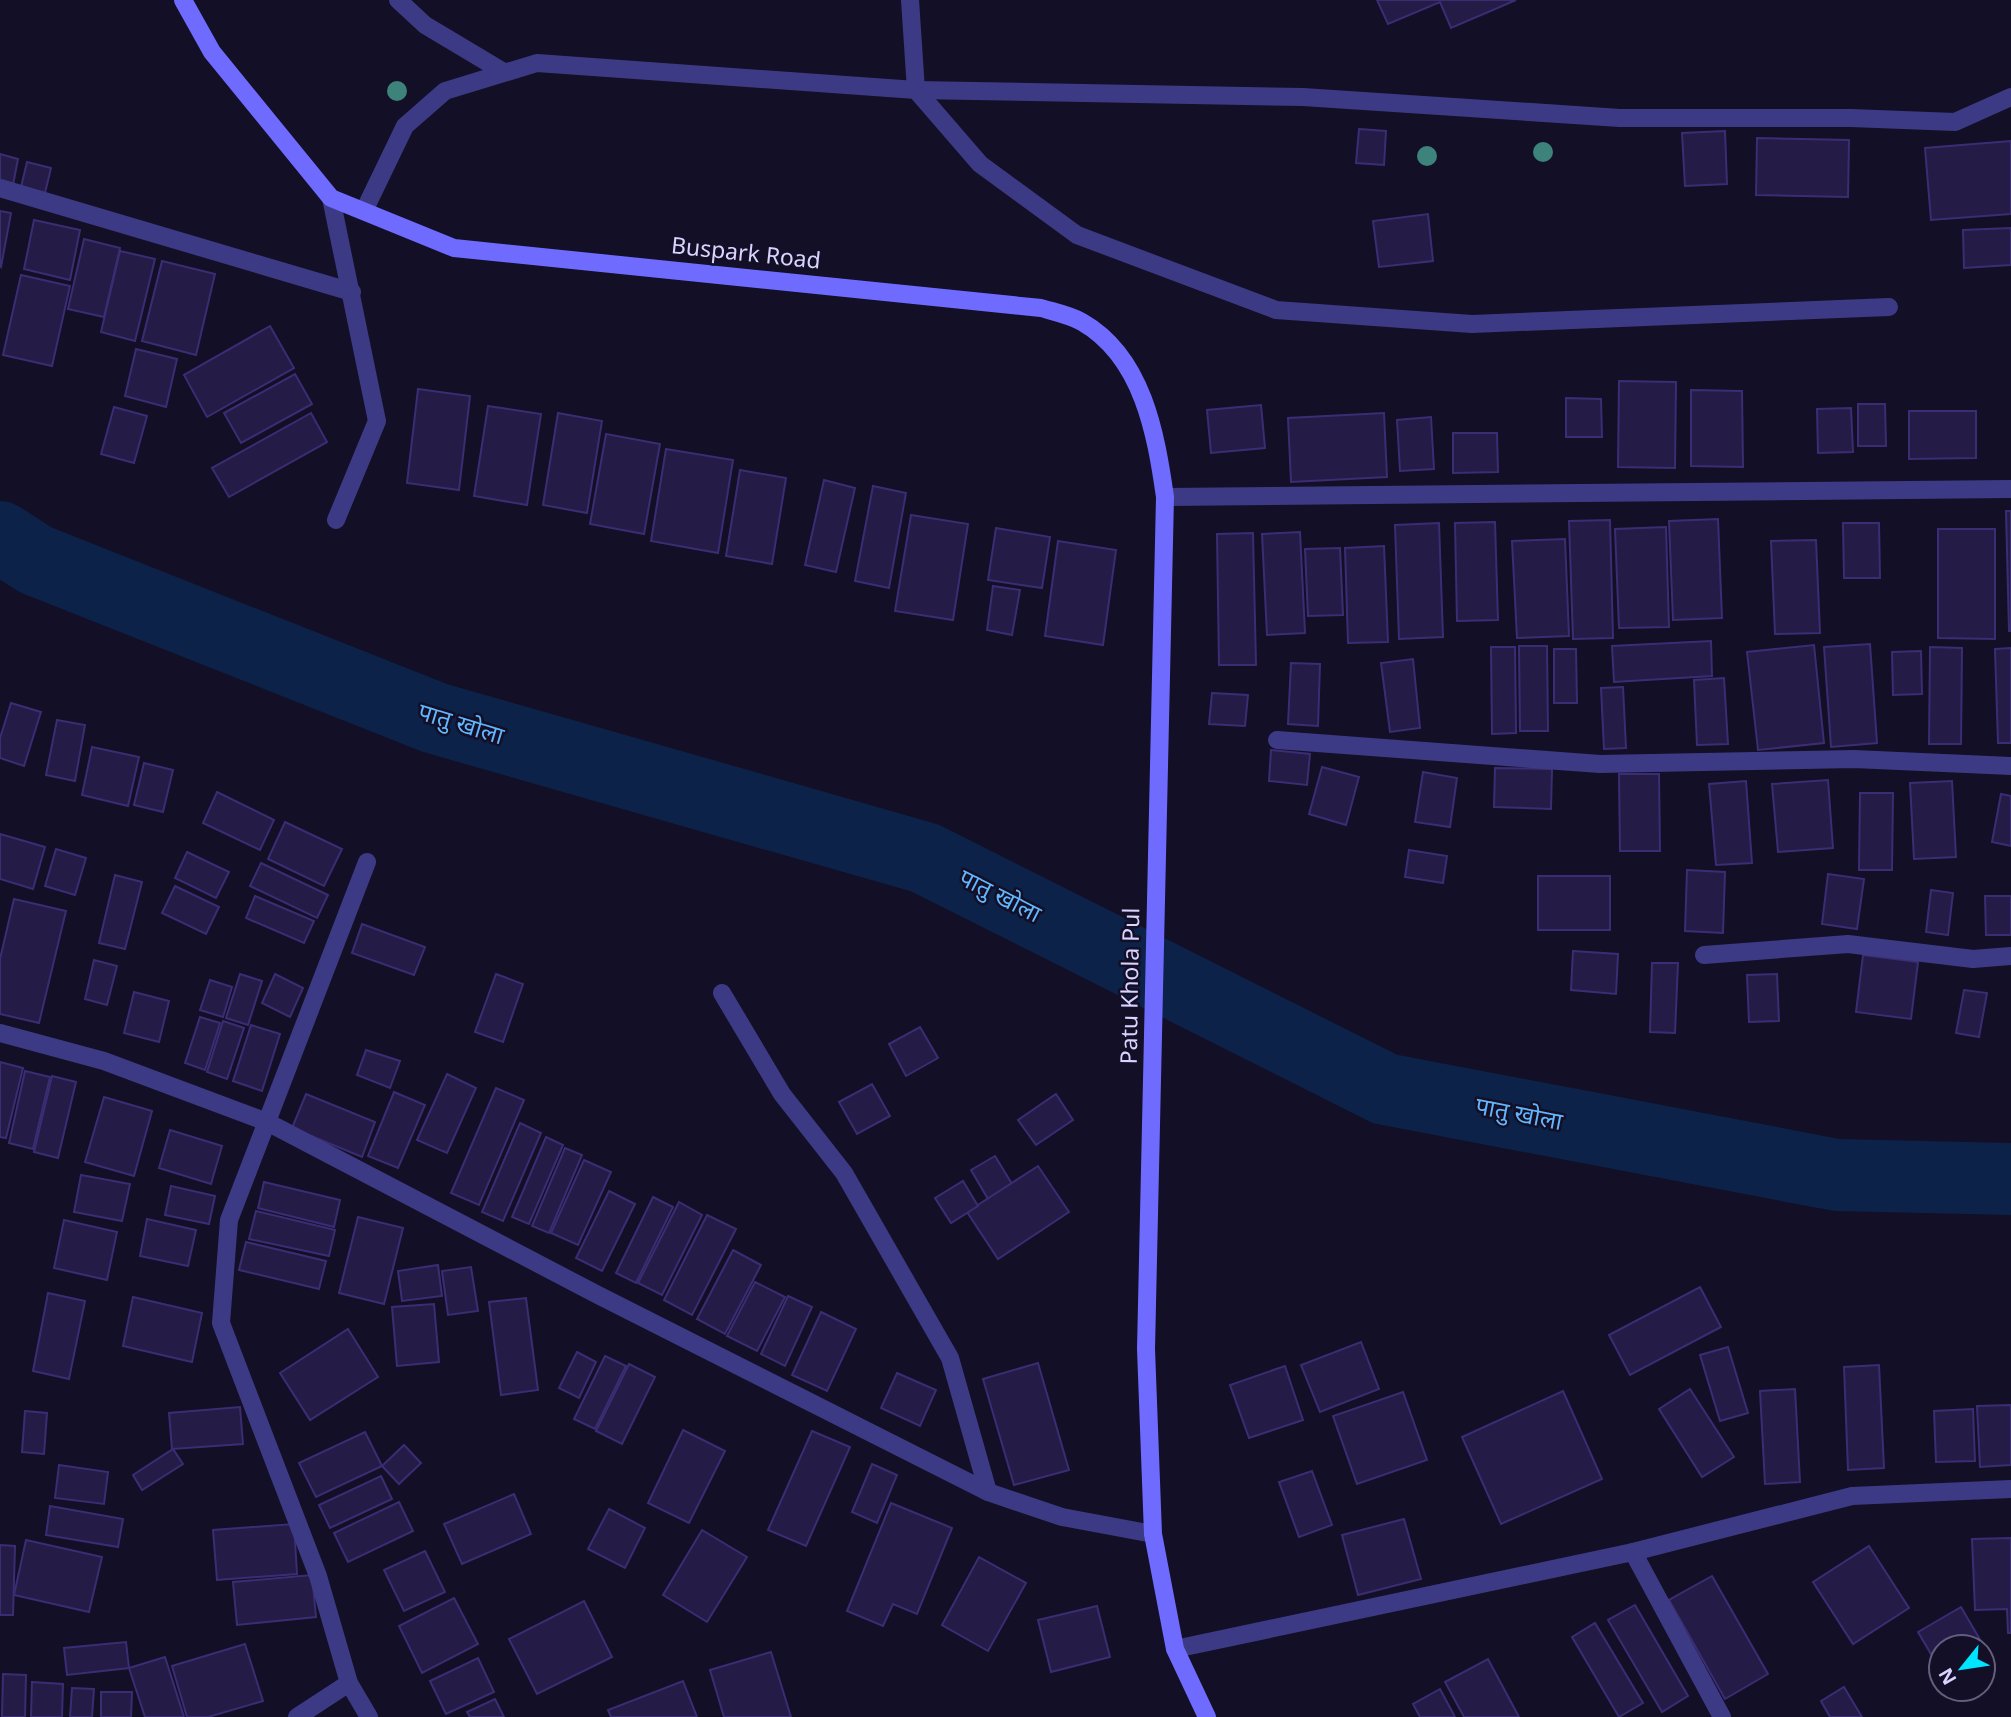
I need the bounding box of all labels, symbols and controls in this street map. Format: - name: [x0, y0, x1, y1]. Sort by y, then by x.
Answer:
- street label: Buspark Road: [670, 228, 822, 276]
- water label: पातु खोला: [414, 694, 509, 751]
- water label: पातु खोला: [954, 860, 1048, 930]
- street label: Patu Khola Pul: [1112, 907, 1146, 1065]
- water label: पातु खोला: [1473, 1088, 1566, 1137]
- north arrow: [1927, 1633, 1997, 1703]
- text: N: [1932, 1663, 1962, 1690]

